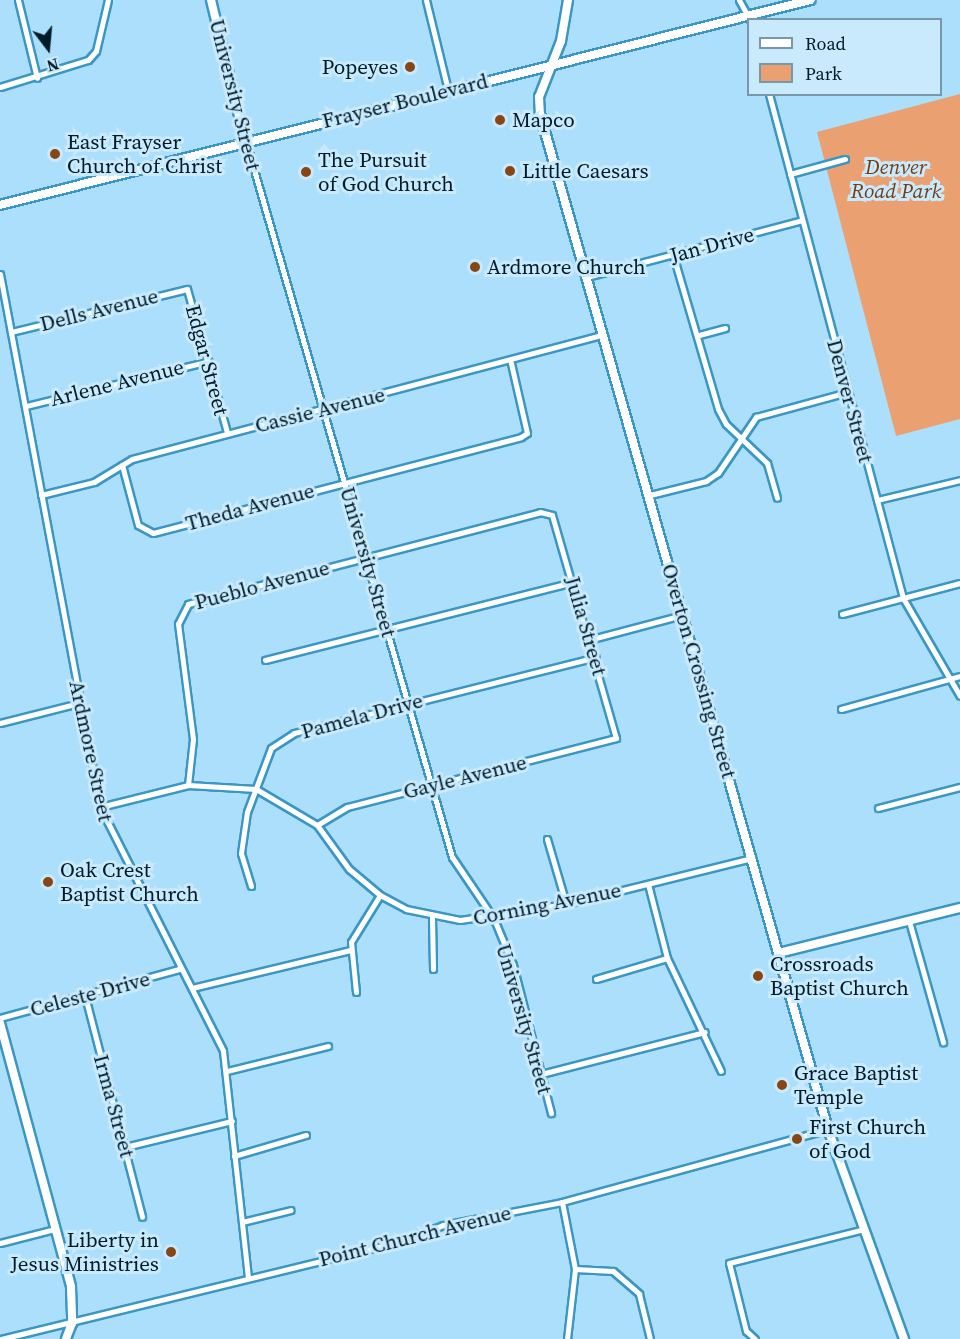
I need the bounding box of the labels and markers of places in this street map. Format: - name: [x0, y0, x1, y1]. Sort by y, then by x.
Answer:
- place label: Popeyes: [322, 54, 398, 80]
- marker: Popeyes: [403, 60, 417, 74]
- place label: Mapco: [512, 107, 575, 133]
- marker: Mapco: [493, 113, 507, 127]
- place label: East Frayser Church of Christ: [67, 129, 222, 179]
- marker: East Frayser Church of Christ: [48, 147, 62, 161]
- place label: The Pursuit of God Church: [318, 147, 454, 197]
- place label: Little Caesars: [522, 158, 649, 184]
- marker: Little Caesars: [503, 164, 517, 178]
- marker: The Pursuit of God Church: [299, 165, 313, 179]
- place label: Ardmore Church: [487, 254, 646, 280]
- marker: Ardmore Church: [468, 260, 482, 274]
- place label: Oak Crest Baptist Church: [60, 857, 199, 907]
- marker: Oak Crest Baptist Church: [41, 875, 55, 889]
- place label: Crossroads Baptist Church: [770, 951, 909, 1001]
- marker: Crossroads Baptist Church: [751, 969, 765, 983]
- place label: Grace Baptist Temple: [794, 1060, 918, 1110]
- marker: Grace Baptist Temple: [775, 1078, 789, 1092]
- place label: First Church of God: [809, 1114, 926, 1164]
- marker: First Church of God: [790, 1132, 804, 1146]
- place label: Liberty in Jesus Ministries: [10, 1227, 159, 1277]
- marker: Liberty in Jesus Ministries: [164, 1245, 178, 1259]

